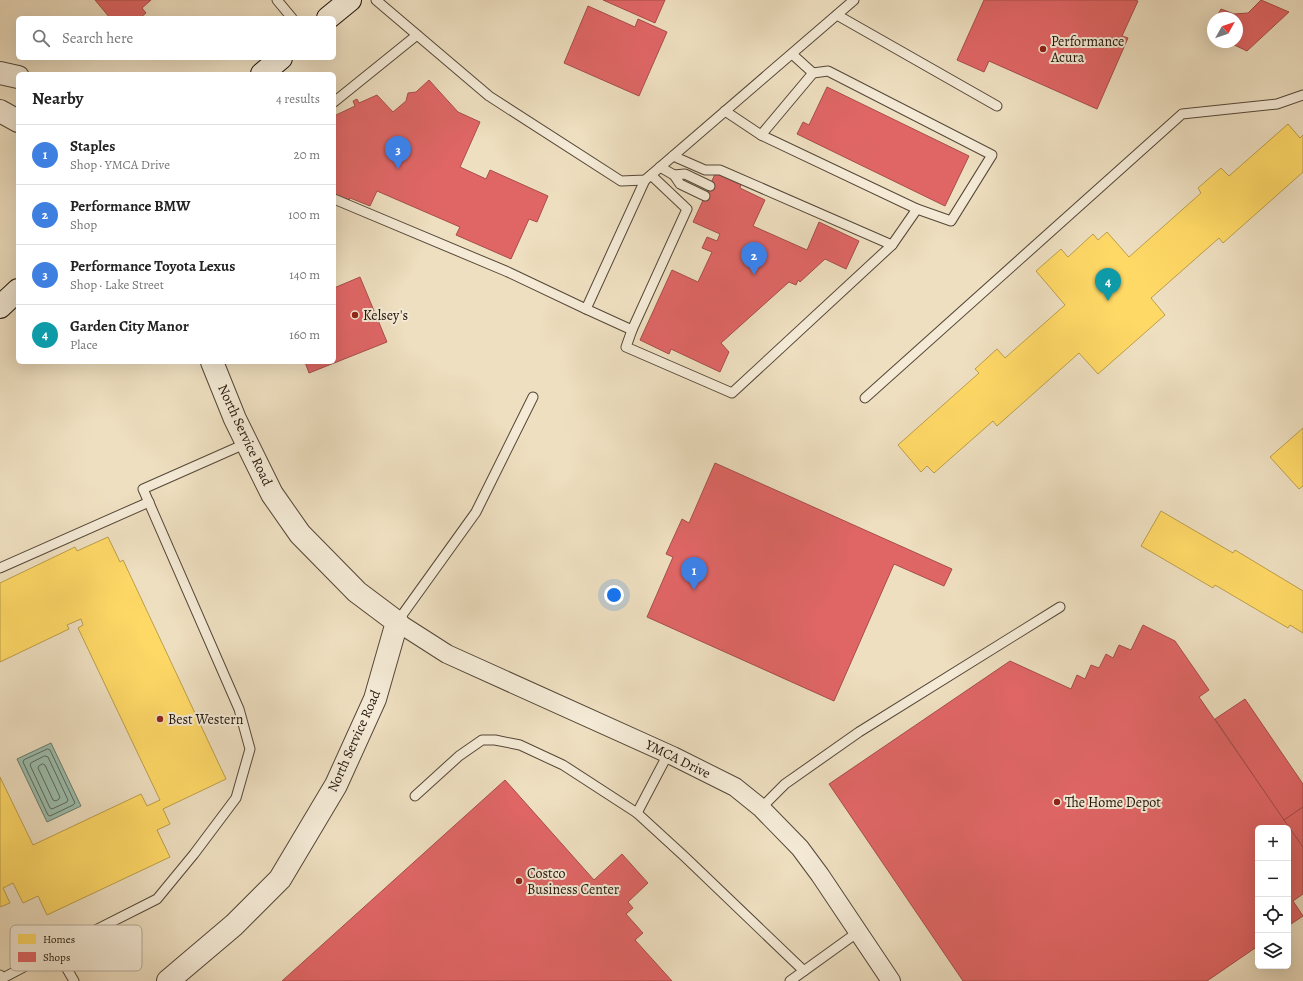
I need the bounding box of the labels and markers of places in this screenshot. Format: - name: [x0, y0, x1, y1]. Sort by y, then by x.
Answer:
- place label: Performance Acura: [1050, 32, 1124, 67]
- marker: Performance Acura: [1038, 44, 1048, 54]
- pin: 3: [385, 136, 411, 169]
- pin: 2: [741, 242, 767, 275]
- pin: 4: [1095, 268, 1121, 301]
- place label: Kelsey's: [363, 306, 408, 325]
- marker: Kelsey's: [350, 310, 360, 320]
- pin: 1: [681, 557, 707, 590]
- place label: Best Western: [168, 710, 244, 729]
- marker: Best Western: [155, 714, 165, 724]
- place label: The Home Depot: [1065, 793, 1161, 812]
- marker: The Home Depot: [1052, 797, 1062, 807]
- place label: Costco Business Center: [527, 864, 620, 899]
- marker: Costco Business Center: [514, 876, 524, 886]

